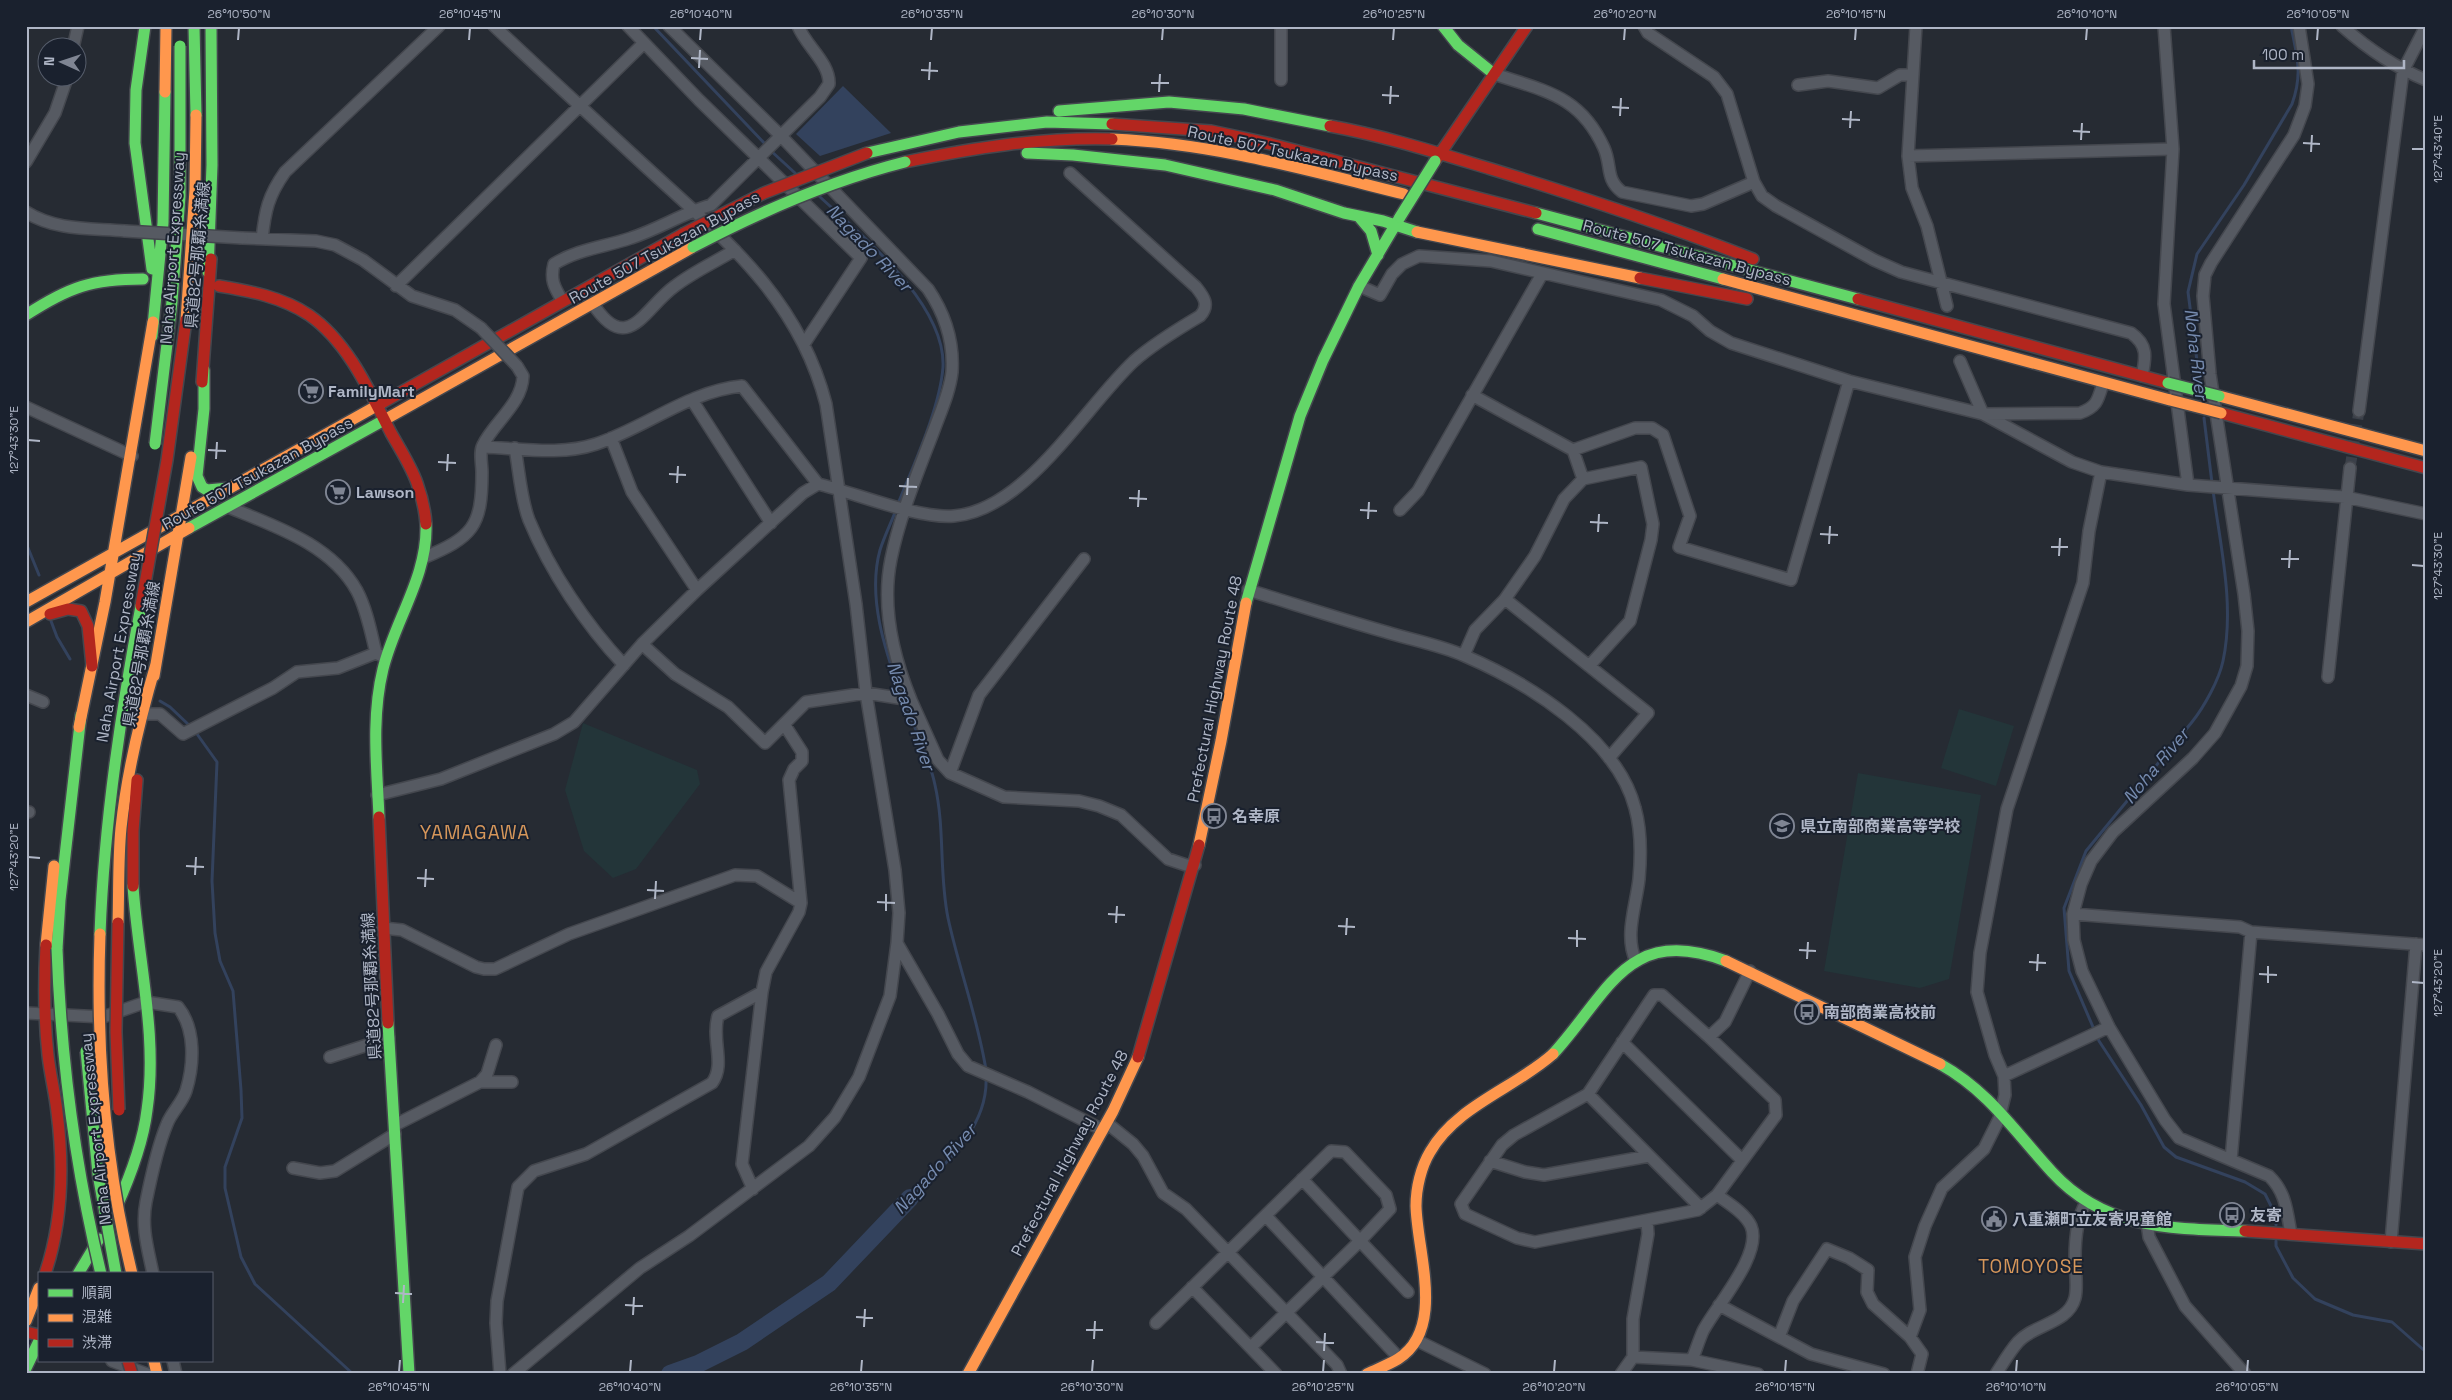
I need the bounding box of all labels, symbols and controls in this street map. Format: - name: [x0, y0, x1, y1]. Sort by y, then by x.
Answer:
- text: 26°10'50"N: [208, 6, 270, 22]
- text: 26°10'45"N: [439, 6, 501, 22]
- text: 26°10'40"N: [670, 6, 732, 22]
- text: 26°10'35"N: [901, 6, 963, 22]
- text: 26°10'30"N: [1132, 6, 1194, 22]
- text: 26°10'25"N: [1363, 6, 1425, 22]
- text: 26°10'20"N: [1594, 6, 1656, 22]
- text: 26°10'15"N: [1826, 6, 1886, 22]
- text: 26°10'10"N: [2057, 6, 2117, 22]
- text: 26°10'05"N: [2287, 6, 2349, 22]
- north arrow: [38, 38, 88, 88]
- scale bar: [2254, 38, 2404, 70]
- text: 100 m: [2262, 45, 2304, 64]
- text: N: [40, 56, 58, 66]
- text: 127°43'40"E: [2430, 115, 2446, 183]
- street label: Route 507 Tsukazan Bypass: [1186, 121, 1400, 186]
- street label: Naha Airport Expressway: [155, 151, 190, 345]
- street label: 県道82号那覇糸満線: [181, 181, 214, 329]
- street label: Route 507 Tsukazan Bypass: [565, 186, 763, 309]
- water label: Nagado River: [822, 199, 919, 298]
- street label: Route 507 Tsukazan Bypass: [1580, 215, 1793, 290]
- water label: Noha River: [2179, 307, 2214, 403]
- supermarket icon: FamilyMart: [298, 378, 324, 404]
- place label: FamilyMart: [328, 381, 415, 402]
- text: 127°43'30"E: [6, 406, 22, 474]
- street label: Route 507 Tsukazan Bypass: [158, 412, 356, 535]
- supermarket icon: Lawson: [325, 479, 351, 505]
- place label: Lawson: [356, 482, 414, 503]
- text: 127°43'30"E: [2430, 532, 2446, 600]
- street label: Naha Airport Expressway: [91, 550, 146, 744]
- street label: Prefectural Highway Route 48: [1182, 574, 1247, 804]
- street label: 県道82号那覇糸満線: [118, 580, 165, 729]
- water label: Nagado River: [882, 658, 942, 775]
- water label: Noha River: [2117, 721, 2195, 808]
- bus stop icon: 名幸原: [1201, 803, 1227, 829]
- place label: 名幸原: [1232, 806, 1280, 827]
- school or university icon: 県立南部商業高等学校: [1769, 813, 1795, 839]
- place label: 県立南部商業高等学校: [1800, 816, 1960, 837]
- district label: YAMAGAWA: [420, 820, 530, 845]
- text: 127°43'20"E: [6, 823, 22, 891]
- street label: 県道82号那覇糸満線: [357, 912, 386, 1060]
- text: 127°43'20"E: [2430, 949, 2446, 1017]
- bus stop icon: 南部商業高校前: [1794, 999, 1820, 1025]
- place label: 南部商業高校前: [1824, 1002, 1936, 1023]
- street label: Naha Airport Expressway: [75, 1032, 116, 1226]
- street label: Prefectural Highway Route 48: [1006, 1047, 1133, 1260]
- water label: Nagado River: [888, 1117, 983, 1219]
- bus stop icon: 友寄: [2219, 1202, 2245, 1228]
- place label: 友寄: [2250, 1205, 2282, 1226]
- public building icon: 八重瀬町立友寄児童館: [1981, 1206, 2007, 1232]
- place label: 八重瀬町立友寄児童館: [2012, 1209, 2172, 1230]
- district label: TOMOYOSE: [1978, 1254, 2084, 1279]
- legend: [38, 1272, 212, 1362]
- text: 順調: [82, 1283, 112, 1302]
- text: 混雑: [82, 1307, 112, 1326]
- text: 渋滞: [82, 1333, 112, 1352]
- text: 26°10'45"N: [368, 1379, 430, 1395]
- text: 26°10'40"N: [599, 1379, 661, 1395]
- text: 26°10'35"N: [830, 1379, 892, 1395]
- text: 26°10'30"N: [1061, 1379, 1123, 1395]
- text: 26°10'25"N: [1292, 1379, 1354, 1395]
- text: 26°10'20"N: [1523, 1379, 1585, 1395]
- text: 26°10'15"N: [1755, 1379, 1815, 1395]
- text: 26°10'10"N: [1986, 1379, 2046, 1395]
- text: 26°10'05"N: [2216, 1379, 2278, 1395]

